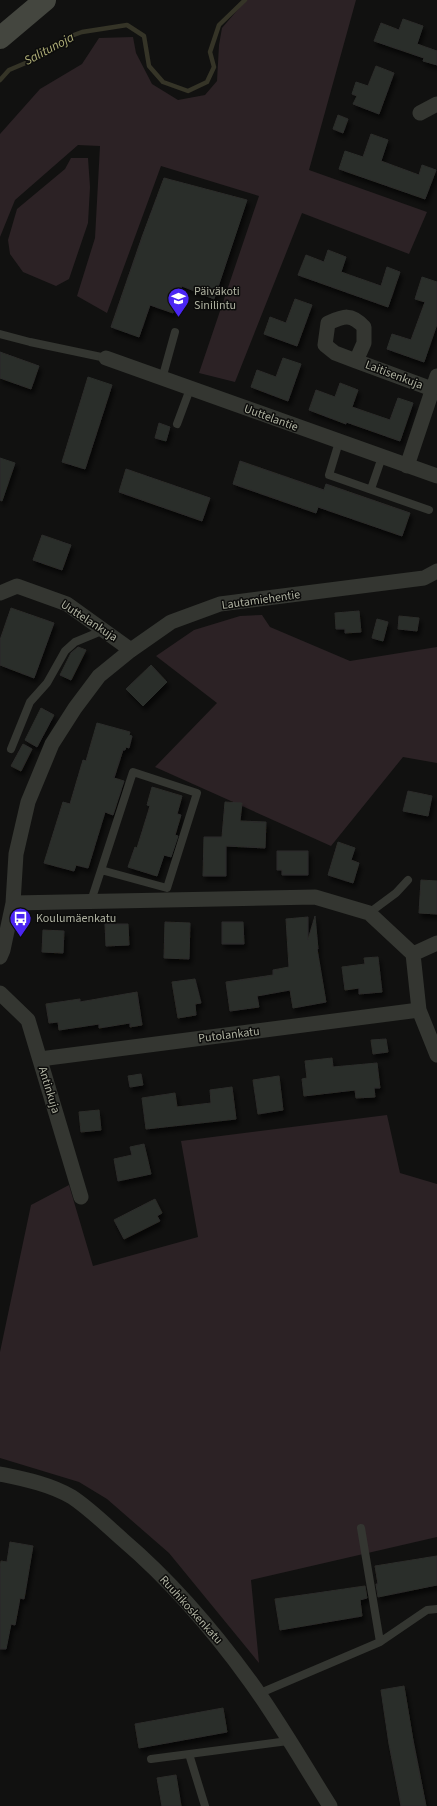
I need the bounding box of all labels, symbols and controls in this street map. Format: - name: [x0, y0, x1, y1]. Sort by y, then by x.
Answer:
- water label: Salitunoja: [21, 28, 77, 70]
- place label: Päiväkoti Sinilintu: [194, 283, 240, 314]
- school or university icon: Päiväkoti Sinilintu: [165, 285, 191, 318]
- street label: Laitisenkuja: [363, 356, 425, 394]
- street label: Uuttelantie: [242, 400, 301, 436]
- street label: Lautamiehentie: [221, 586, 301, 614]
- street label: Uuttelankuja: [57, 596, 121, 646]
- bus stop icon: Koulumäenkatu: [8, 905, 34, 938]
- place label: Koulumäenkatu: [36, 910, 116, 927]
- street label: Putolankatu: [197, 1023, 261, 1047]
- street label: Antinkuja: [34, 1065, 64, 1115]
- street label: Ruuhikoskenkatu: [156, 1572, 226, 1648]

